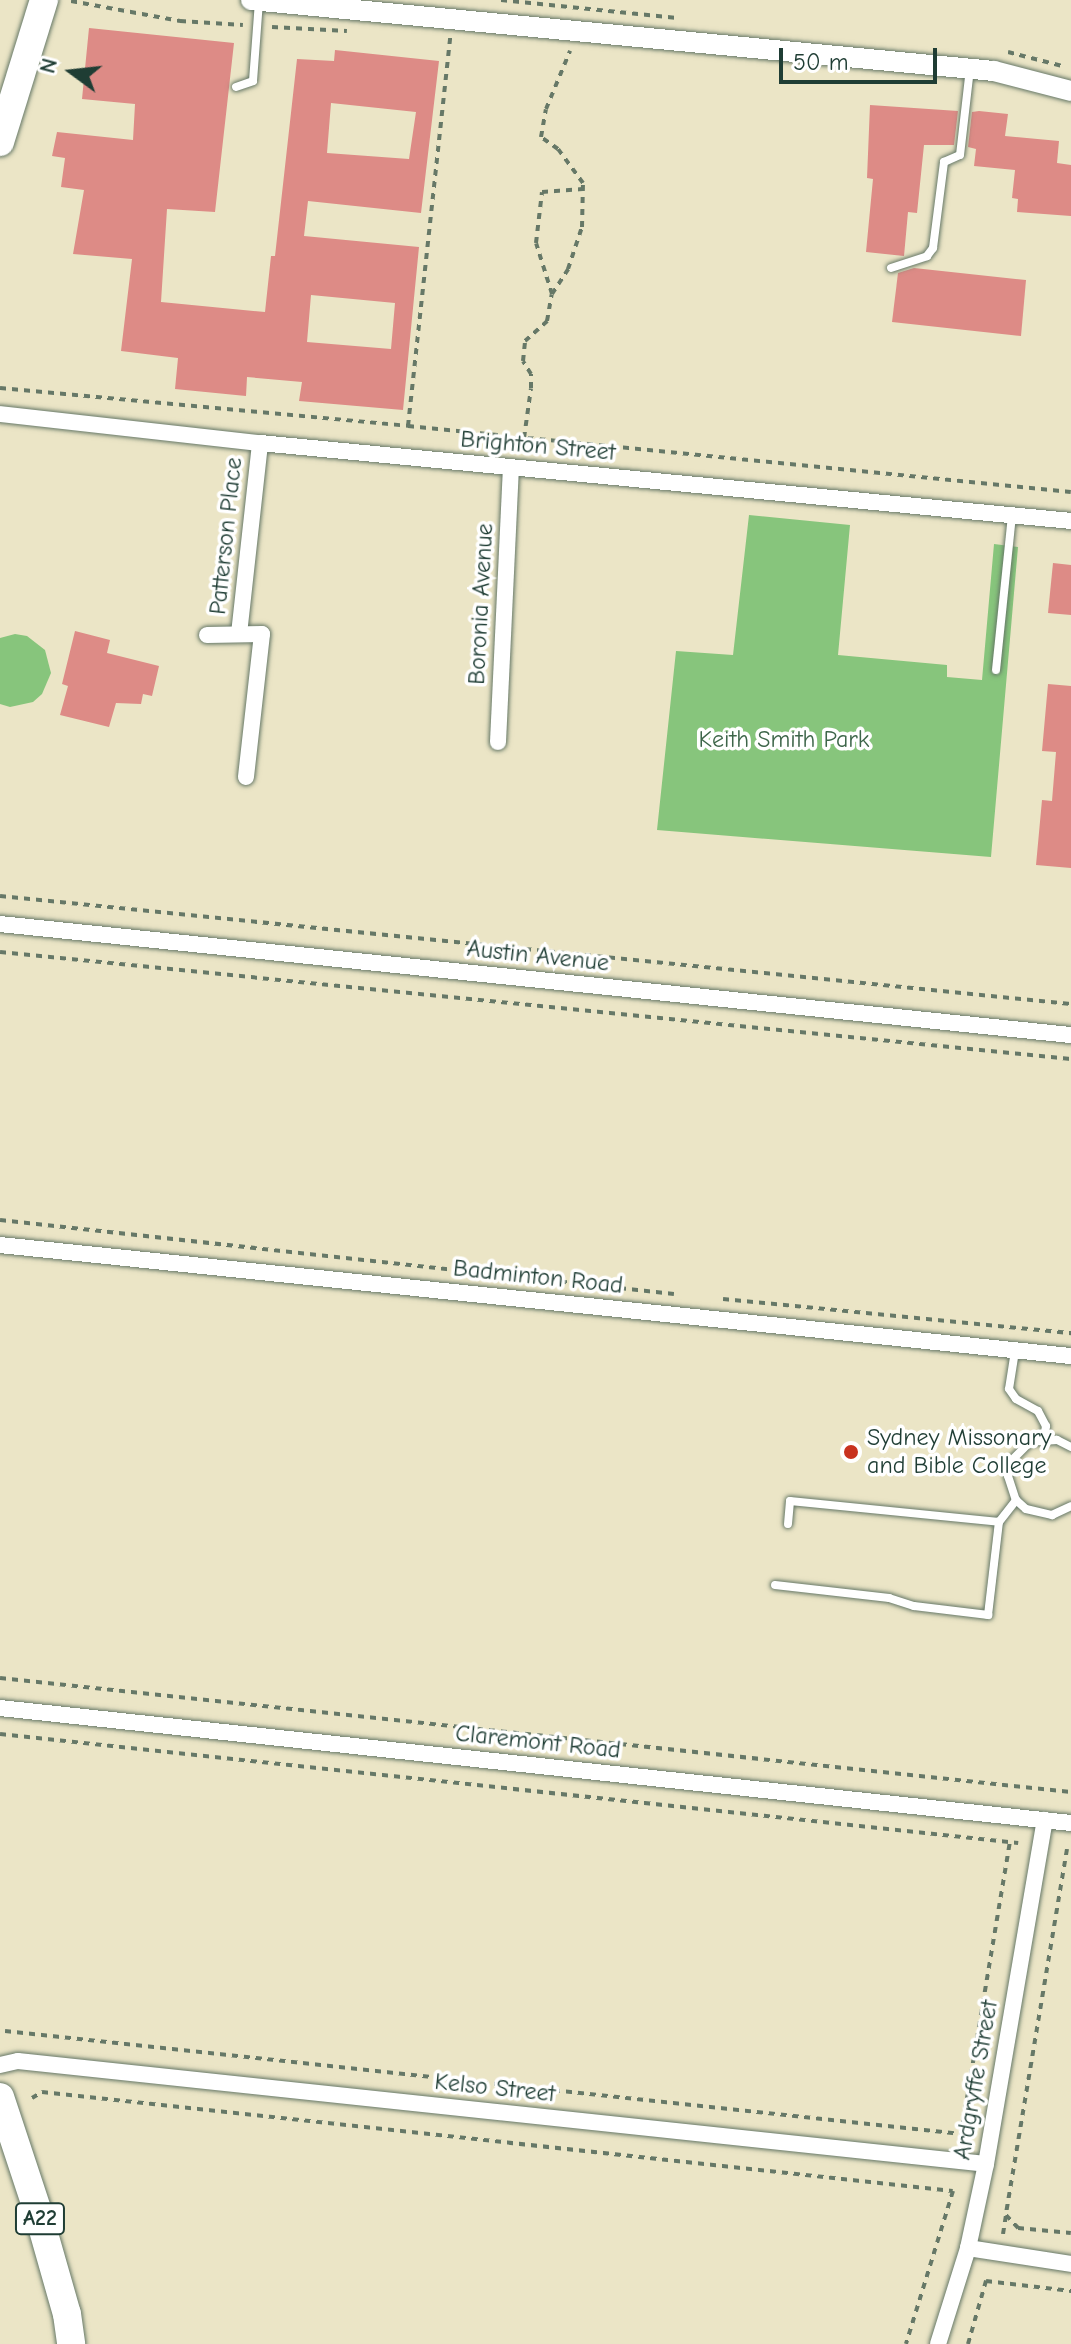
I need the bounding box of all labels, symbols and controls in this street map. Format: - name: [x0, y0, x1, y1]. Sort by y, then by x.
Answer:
- north arrow: [32, 32, 112, 112]
- scale bar: [783, 32, 941, 82]
- text: 50 m: [793, 48, 849, 76]
- text: N: [34, 55, 63, 76]
- street label: Brighton Street: [459, 425, 617, 467]
- street label: Patterson Place: [203, 456, 249, 616]
- street label: Boronia Avenue: [462, 523, 500, 685]
- park label: Keith Smith Park: [699, 726, 869, 754]
- street label: Austin Avenue: [465, 934, 611, 978]
- street label: Badminton Road: [452, 1254, 624, 1300]
- place label: Sydney Missonary and Bible College: [867, 1424, 1051, 1480]
- marker: Sydney Missonary and Bible College: [842, 1443, 860, 1461]
- street label: Claremont Road: [454, 1719, 622, 1765]
- street label: Ardgryffe Street: [948, 1998, 1004, 2162]
- street label: Kelso Street: [433, 2067, 557, 2109]
- road number: A22: [14, 2201, 66, 2237]

